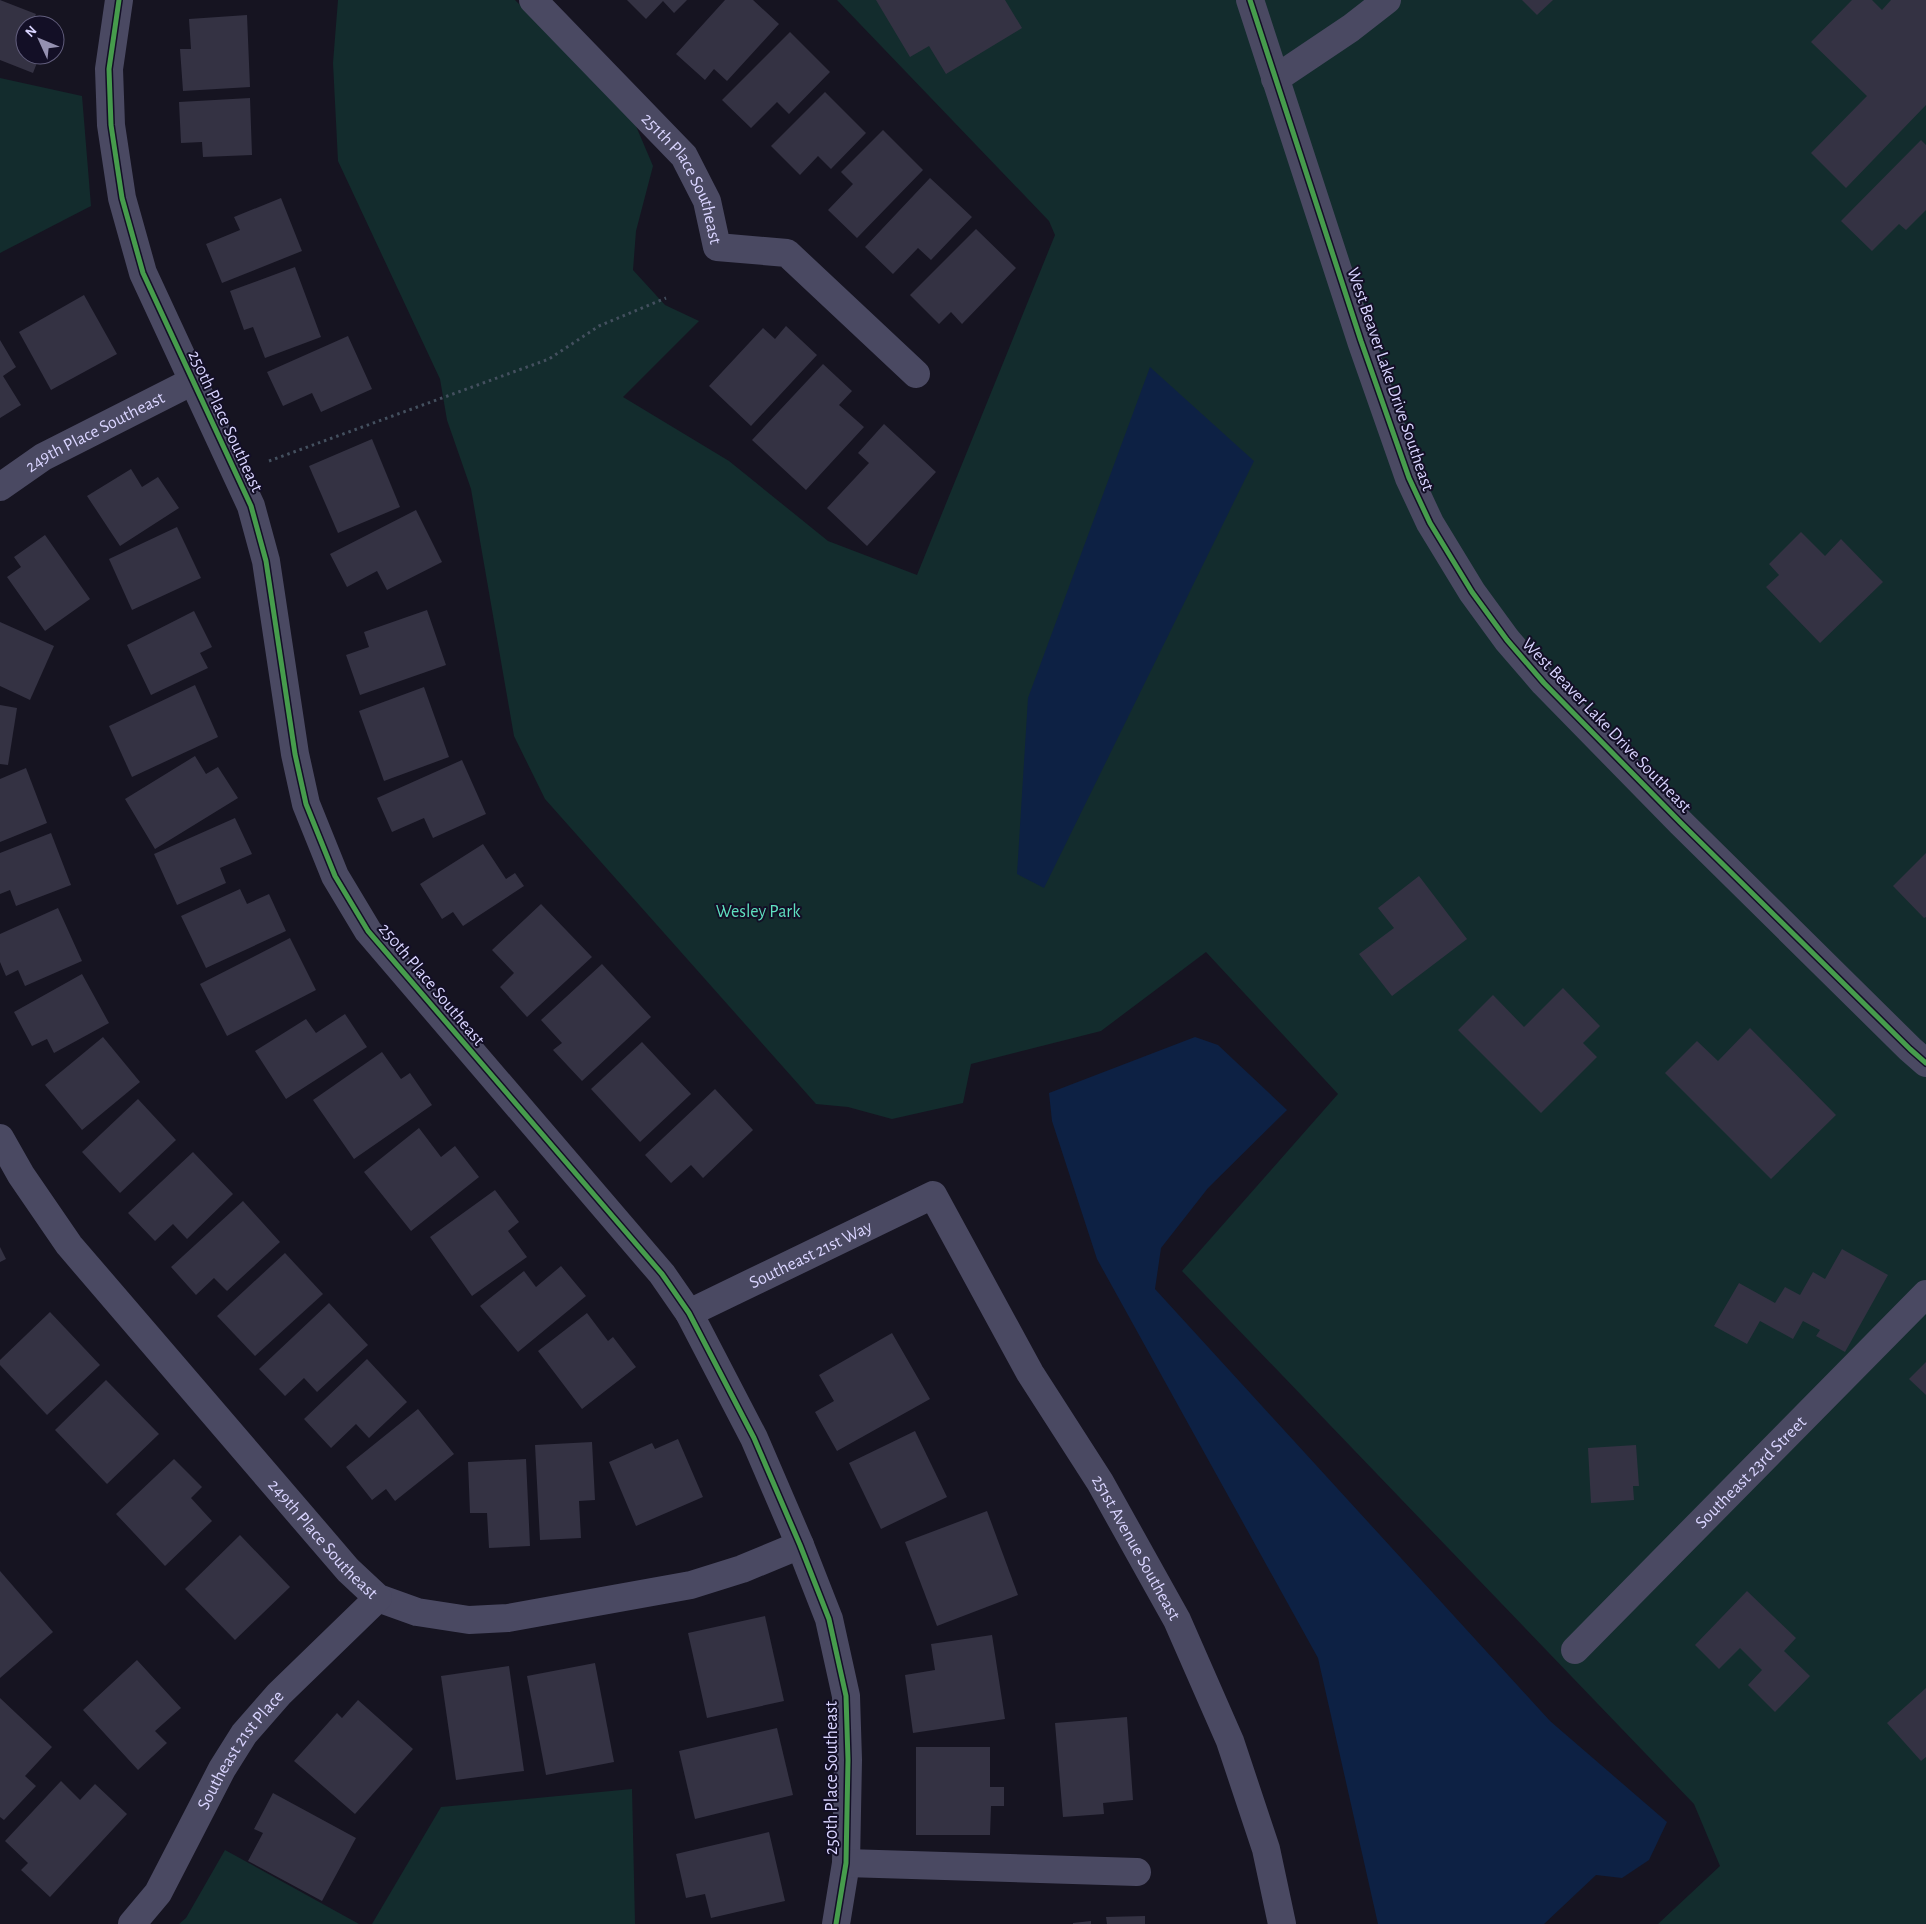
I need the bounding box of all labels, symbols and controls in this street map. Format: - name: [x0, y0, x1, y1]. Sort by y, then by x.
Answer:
- north arrow: [15, 15, 65, 65]
- text: N: [23, 23, 40, 40]
- street label: 251th Place Southeast: [638, 110, 724, 246]
- street label: West Beaver Lake Drive Southeast: [1343, 265, 1437, 494]
- street label: 250th Place Southeast: [184, 348, 266, 495]
- street label: 249th Place Southeast: [22, 389, 168, 476]
- street label: West Beaver Lake Drive Southeast: [1518, 635, 1695, 817]
- park label: Wesley Park: [716, 903, 801, 921]
- street label: 250th Place Southeast: [375, 920, 488, 1050]
- street label: Southeast 21st Way: [747, 1218, 876, 1292]
- street label: Southeast 23rd Street: [1692, 1413, 1810, 1532]
- street label: 251st Avenue Southeast: [1088, 1472, 1183, 1624]
- street label: 249th Place Southeast: [264, 1476, 381, 1603]
- street label: Southeast 21st Place: [195, 1687, 288, 1813]
- street label: 250th Place Southeast: [823, 1701, 841, 1855]

